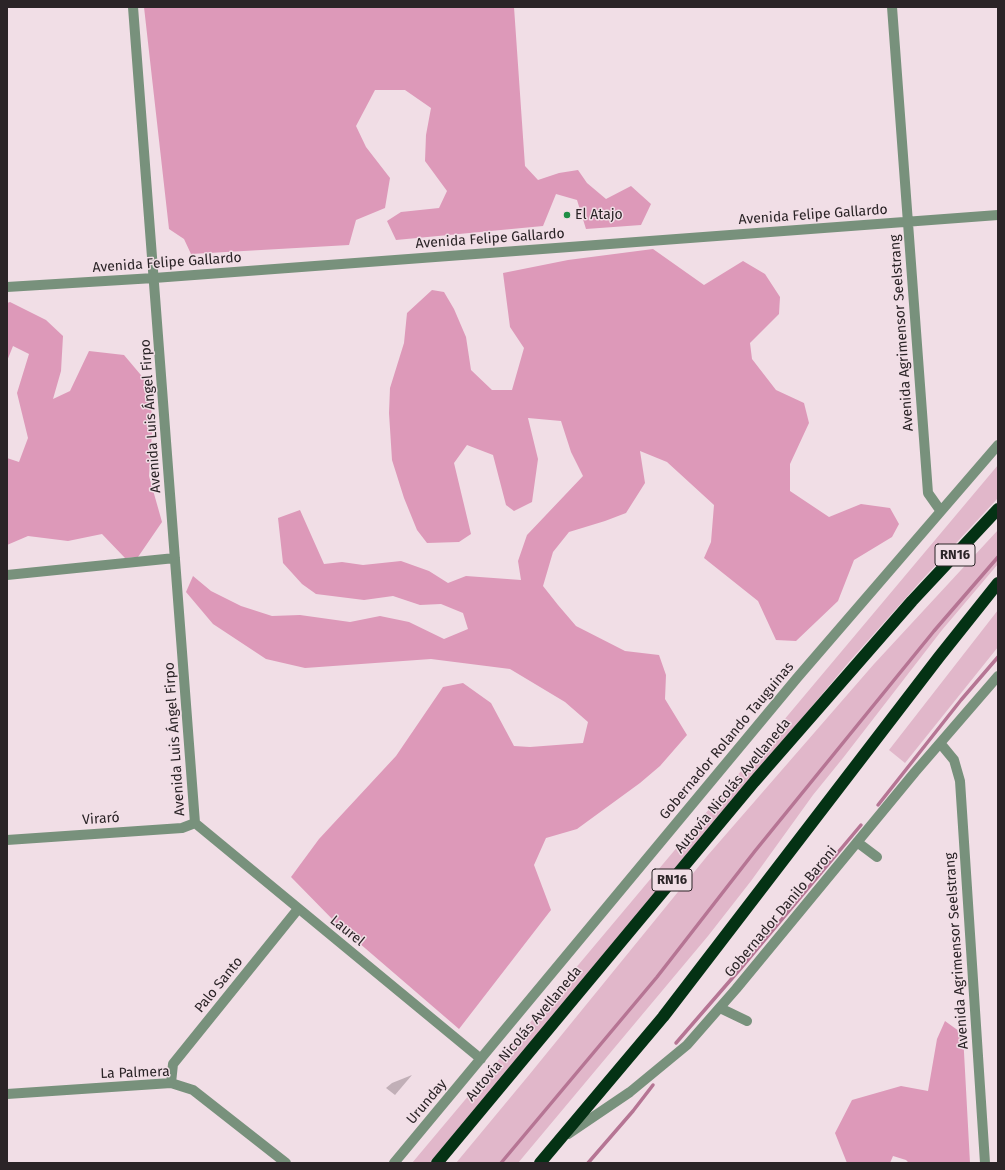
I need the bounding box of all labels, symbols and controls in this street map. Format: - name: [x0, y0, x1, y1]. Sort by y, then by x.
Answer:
- street label: Avenida Felipe Gallardo: [738, 201, 888, 229]
- place label: El Atajo: [575, 207, 623, 223]
- marker: El Atajo: [562, 210, 572, 220]
- street label: Avenida Felipe Gallardo: [415, 225, 565, 253]
- street label: Avenida Agrimensor Seelstrang: [887, 234, 917, 432]
- street label: Avenida Felipe Gallardo: [92, 249, 242, 277]
- street label: Avenida Luis Ángel Firpo: [137, 338, 165, 494]
- road number: RN16: [935, 544, 975, 566]
- street label: Gobernador Rolando Tauguinas: [656, 659, 798, 823]
- street label: Avenida Luis Ángel Firpo: [161, 661, 189, 817]
- street label: Autovía Nicolás Avellaneda: [672, 715, 794, 857]
- street label: Viraró: [82, 809, 120, 829]
- street label: Gobernador Danilo Baroni: [721, 843, 841, 981]
- street label: Avenida Agrimensor Seelstrang: [942, 852, 972, 1050]
- road number: RN16: [652, 869, 692, 891]
- street label: Laurel: [326, 912, 368, 950]
- street label: Palo Santo: [191, 954, 247, 1016]
- street label: Autovía Nicolás Avellaneda: [463, 963, 585, 1105]
- street label: La Palmera: [100, 1063, 170, 1083]
- street label: Urunday: [403, 1076, 451, 1128]

